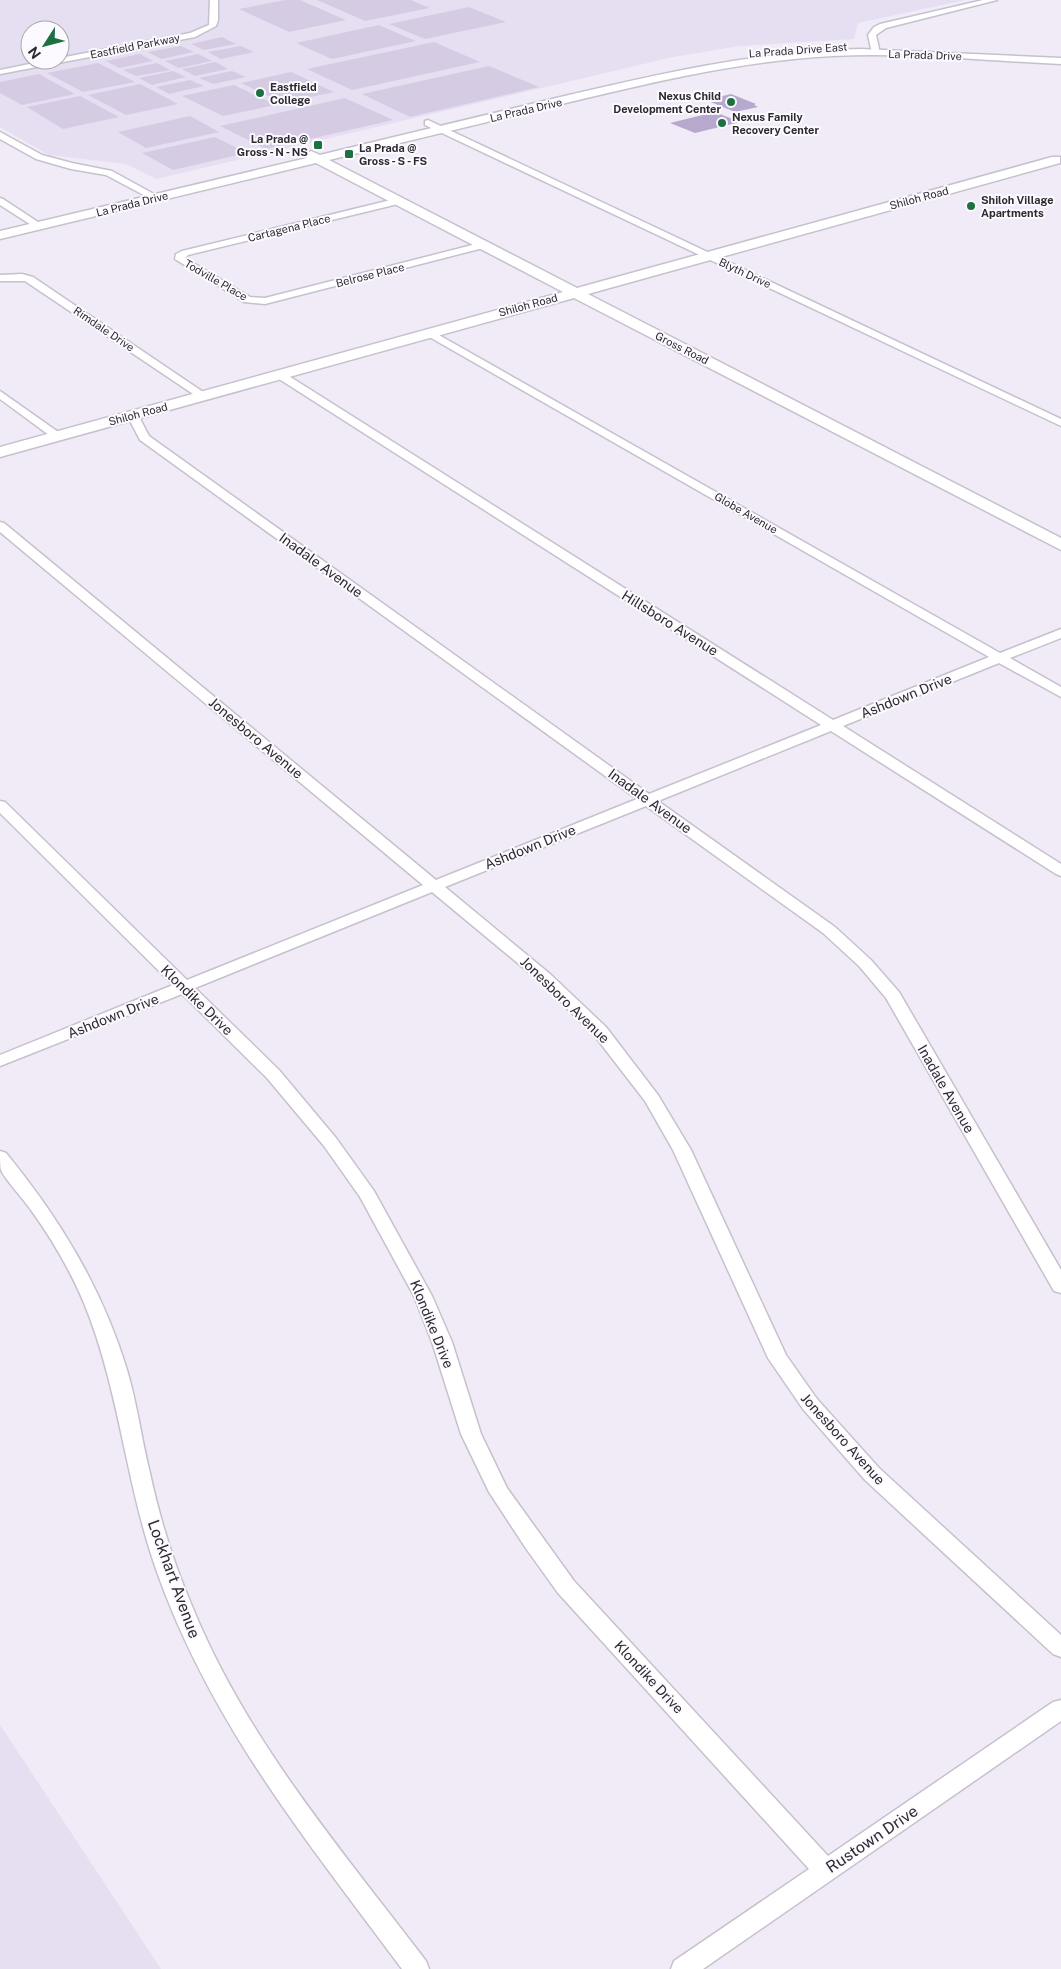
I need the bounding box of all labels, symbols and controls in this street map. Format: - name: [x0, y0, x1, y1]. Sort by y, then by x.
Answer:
- north arrow: [20, 20, 70, 70]
- street label: Eastfield Parkway: [89, 31, 181, 61]
- street label: La Prada Drive East: [748, 41, 848, 59]
- text: N: [25, 44, 44, 62]
- street label: La Prada Drive: [888, 48, 962, 62]
- place label: Eastfield College: [270, 81, 317, 106]
- marker: Eastfield College: [254, 87, 266, 99]
- place label: Nexus Child Development Center: [613, 90, 721, 115]
- street label: La Prada Drive: [489, 96, 563, 124]
- marker: Nexus Child Development Center: [725, 96, 737, 108]
- place label: Nexus Family Recovery Center: [732, 111, 819, 136]
- marker: Nexus Family Recovery Center: [716, 117, 728, 129]
- place label: La Prada @ Gross - N - NS: [237, 133, 308, 158]
- marker: La Prada @ Gross - N - NS: [312, 139, 324, 151]
- place label: La Prada @ Gross - S - FS: [359, 142, 428, 167]
- marker: La Prada @ Gross - S - FS: [343, 148, 355, 160]
- street label: Shiloh Road: [888, 184, 950, 212]
- street label: La Prada Drive: [95, 189, 169, 219]
- place label: Shiloh Village Apartments: [981, 194, 1054, 219]
- marker: Shiloh Village Apartments: [965, 200, 977, 212]
- street label: Cartagena Place: [247, 212, 331, 244]
- street label: Blyth Drive: [717, 256, 773, 290]
- street label: Todville Place: [182, 257, 250, 303]
- street label: Belrose Place: [334, 261, 406, 289]
- street label: Shiloh Road: [497, 291, 559, 319]
- street label: Rimdale Drive: [71, 304, 137, 354]
- street label: Gross Road: [653, 329, 711, 367]
- street label: Shiloh Road: [107, 400, 169, 428]
- street label: Globe Avenue: [712, 490, 780, 536]
- street label: Inadale Avenue: [276, 529, 366, 601]
- street label: Hillsboro Avenue: [619, 587, 721, 659]
- street label: Ashdown Drive: [858, 670, 954, 722]
- street label: Jonesboro Avenue: [206, 694, 306, 782]
- street label: Inadale Avenue: [605, 765, 695, 837]
- street label: Ashdown Drive: [482, 821, 578, 873]
- street label: Jonesboro Avenue: [517, 953, 613, 1047]
- street label: Klondike Drive: [158, 962, 236, 1038]
- street label: Ashdown Drive: [65, 990, 161, 1042]
- street label: Inadale Avenue: [914, 1042, 978, 1136]
- street label: Klondike Drive: [407, 1278, 457, 1370]
- street label: Jonesboro Avenue: [798, 1390, 888, 1488]
- street label: Lockhart Avenue: [144, 1517, 204, 1641]
- street label: Klondike Drive: [611, 1637, 687, 1717]
- street label: Rustown Drive: [822, 1801, 922, 1877]

